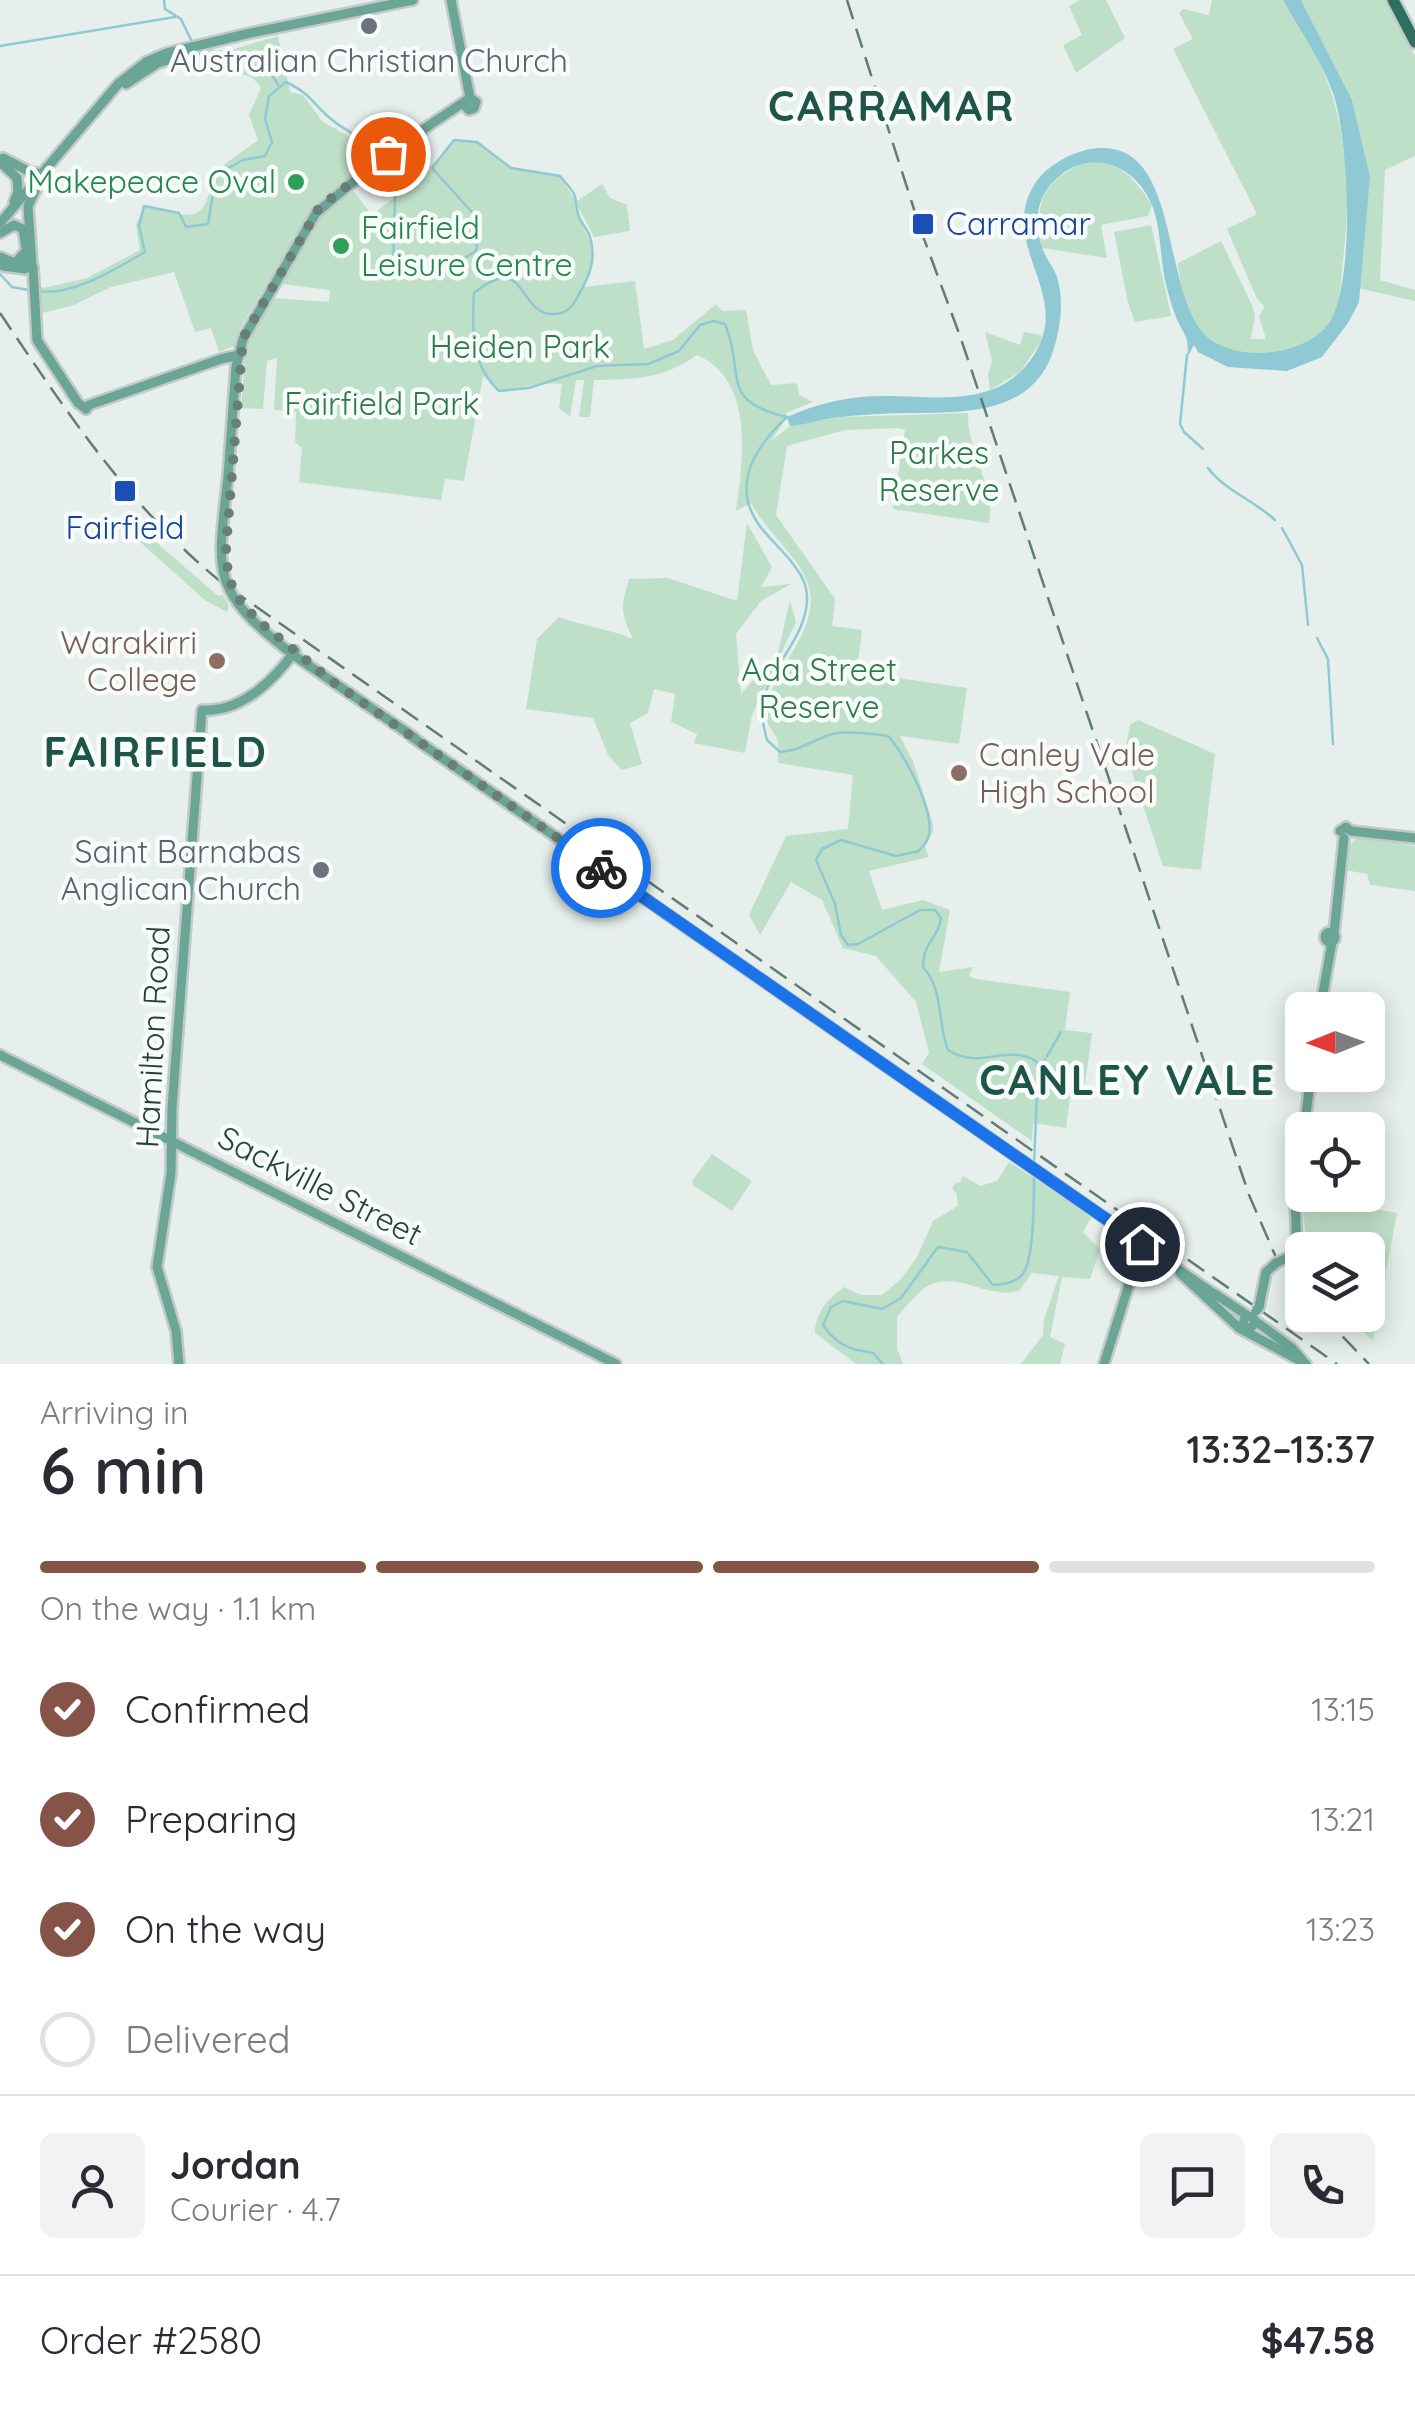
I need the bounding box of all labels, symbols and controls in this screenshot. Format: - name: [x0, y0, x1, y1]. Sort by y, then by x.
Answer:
- marker: Australian Christian Church: [358, 15, 380, 37]
- place label: Australian Christian Church: [170, 40, 568, 80]
- district label: CARRAMAR: [768, 79, 1016, 132]
- pin: [346, 112, 431, 197]
- icon: bag: [361, 127, 416, 182]
- place label: Makepeace Oval: [27, 161, 276, 201]
- marker: Makepeace Oval: [285, 171, 307, 193]
- place label: Carramar: [946, 203, 1091, 243]
- place label: Fairfield Leisure Centre: [361, 207, 573, 284]
- marker: Carramar: [910, 211, 936, 237]
- marker: Fairfield Leisure Centre: [330, 235, 352, 257]
- park label: Heiden Park: [430, 326, 610, 366]
- park label: Fairfield Park: [284, 383, 480, 423]
- park label: Parkes Reserve: [878, 432, 1000, 509]
- marker: Fairfield: [112, 478, 138, 504]
- place label: Fairfield: [66, 507, 184, 547]
- place label: Warakirri College: [60, 622, 197, 699]
- park label: Ada Street Reserve: [741, 649, 897, 726]
- marker: Warakirri College: [206, 650, 228, 672]
- district label: FAIRFIELD: [44, 725, 268, 778]
- place label: Canley Vale High School: [979, 734, 1155, 811]
- marker: Canley Vale High School: [948, 762, 970, 784]
- courier: [551, 818, 651, 918]
- place label: Saint Barnabas Anglican Church: [61, 831, 301, 908]
- icon: bike: [574, 841, 629, 896]
- marker: Saint Barnabas Anglican Church: [310, 859, 332, 881]
- street label: Hamilton Road: [126, 925, 178, 1149]
- north arrow: [1285, 992, 1385, 1092]
- map controls: [1285, 992, 1385, 1332]
- district label: CANLEY VALE: [979, 1053, 1277, 1106]
- button: locate: [1285, 1112, 1385, 1212]
- street label: Sackville Street: [212, 1117, 429, 1254]
- pin: [1100, 1202, 1185, 1287]
- icon: home: [1115, 1217, 1170, 1272]
- button: layers: [1285, 1232, 1385, 1332]
- text: Arriving in: [40, 1392, 189, 1432]
- text: 13:32–13:37: [1187, 1425, 1375, 1473]
- text: 6 min: [40, 1429, 207, 1510]
- text: On the way · 1.1 km: [40, 1588, 316, 1628]
- icon: check: [40, 1682, 95, 1737]
- text: Confirmed: [125, 1685, 310, 1733]
- text: 13:15: [1311, 1689, 1375, 1729]
- icon: check: [40, 1792, 95, 1847]
- text: Preparing: [125, 1795, 297, 1843]
- text: 13:21: [1311, 1799, 1375, 1839]
- icon: check: [40, 1902, 95, 1957]
- text: On the way: [125, 1905, 326, 1953]
- text: 13:23: [1306, 1909, 1375, 1949]
- text: Delivered: [125, 2015, 291, 2063]
- button: person: [40, 2133, 145, 2238]
- button: chat: [1140, 2133, 1245, 2238]
- button: phone: [1270, 2133, 1375, 2238]
- text: Jordan: [170, 2141, 301, 2189]
- text: Courier · 4.7: [170, 2189, 341, 2229]
- text: Order #2580: [40, 2316, 262, 2364]
- text: $47.58: [1261, 2316, 1375, 2364]

